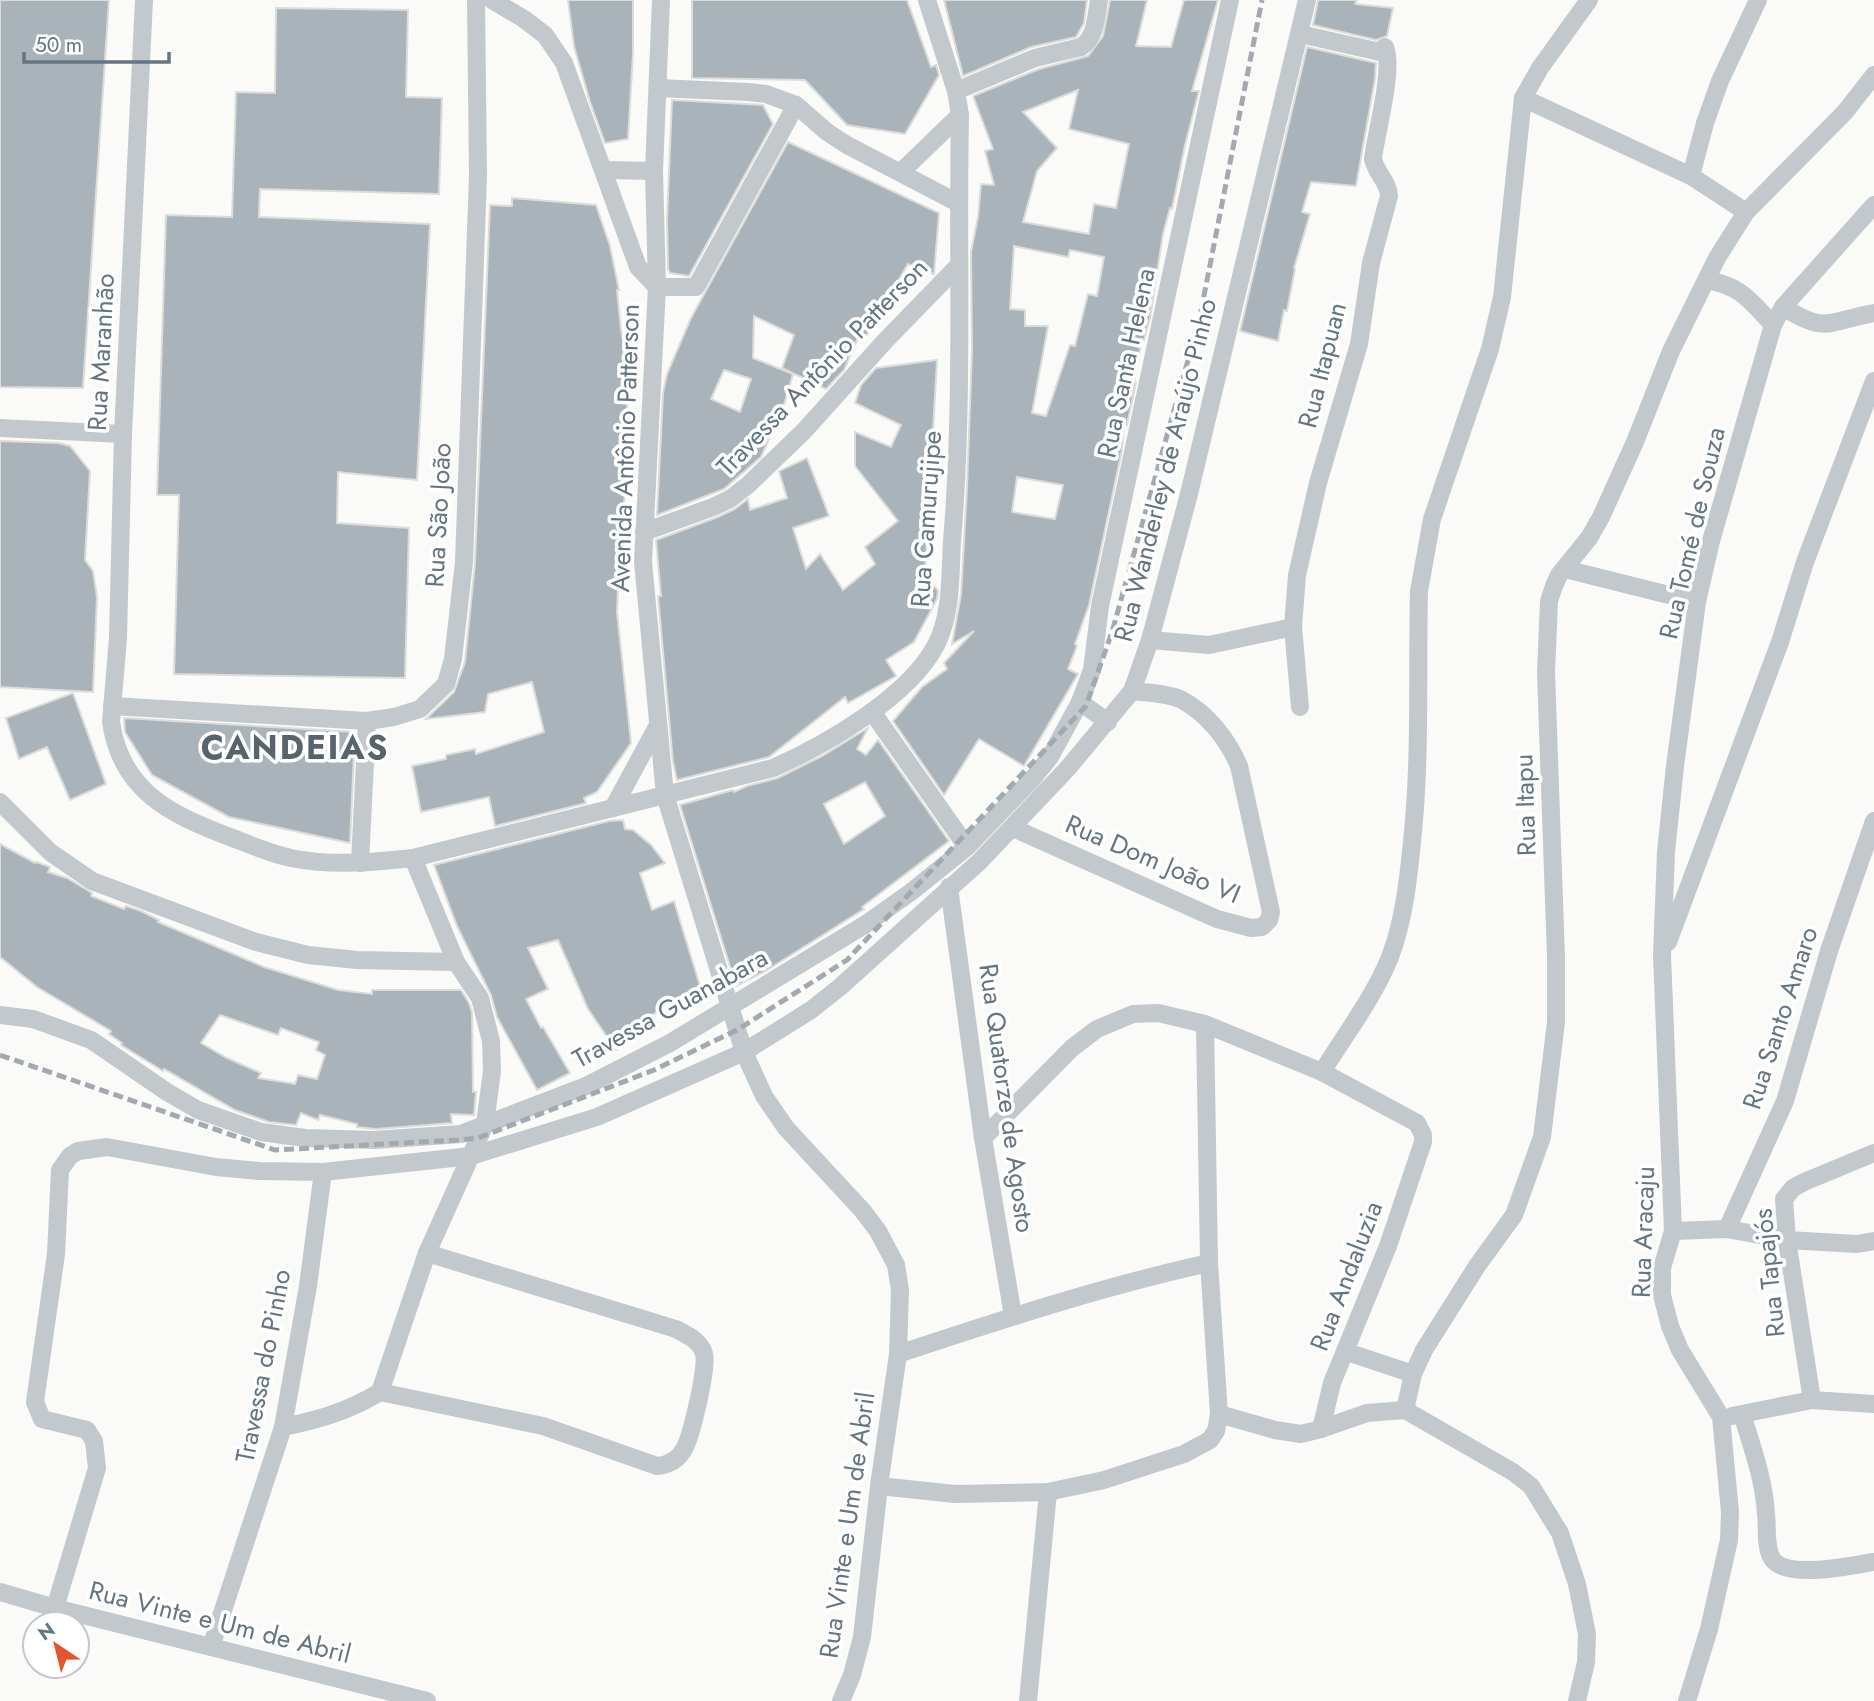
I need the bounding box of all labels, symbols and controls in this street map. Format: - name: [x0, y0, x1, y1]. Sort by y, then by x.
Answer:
- scale bar: [24, 21, 170, 65]
- text: 50 m: [35, 30, 82, 60]
- street label: Travessa Antônio Patterson: [708, 250, 936, 484]
- street label: Rua Santa Helena: [1087, 265, 1165, 461]
- street label: Rua Maranhão: [78, 272, 124, 432]
- street label: Rua Wanderley de Araújo Pinho: [1104, 294, 1226, 646]
- street label: Rua Itapuan: [1288, 298, 1356, 432]
- street label: Avenida Antônio Patterson: [601, 303, 649, 593]
- street label: Rua Tomé de Souza: [1649, 423, 1735, 643]
- street label: Rua Camurujipe: [901, 429, 951, 609]
- street label: Rua São João: [415, 442, 461, 588]
- district label: CANDEIAS: [201, 724, 389, 771]
- street label: Rua Itapu: [1504, 753, 1546, 857]
- street label: Rua Dom João VI: [1059, 805, 1247, 913]
- street label: Rua Santo Amaro: [1733, 922, 1827, 1114]
- street label: Travessa Guanabara: [565, 938, 775, 1078]
- street label: Rua Quatorze de Agosto: [969, 961, 1045, 1235]
- street label: Rua Aracaju: [1622, 1165, 1664, 1299]
- street label: Rua Andaluzia: [1300, 1196, 1392, 1356]
- street label: Rua Tapajós: [1743, 1207, 1795, 1339]
- street label: Travessa do Pinho: [226, 1266, 300, 1466]
- street label: Rua Vinte e Um de Abril: [809, 1389, 885, 1661]
- street label: Rua Vinte e Um de Abril: [85, 1571, 355, 1673]
- north arrow: [21, 1610, 91, 1680]
- text: N: [33, 1616, 60, 1647]

